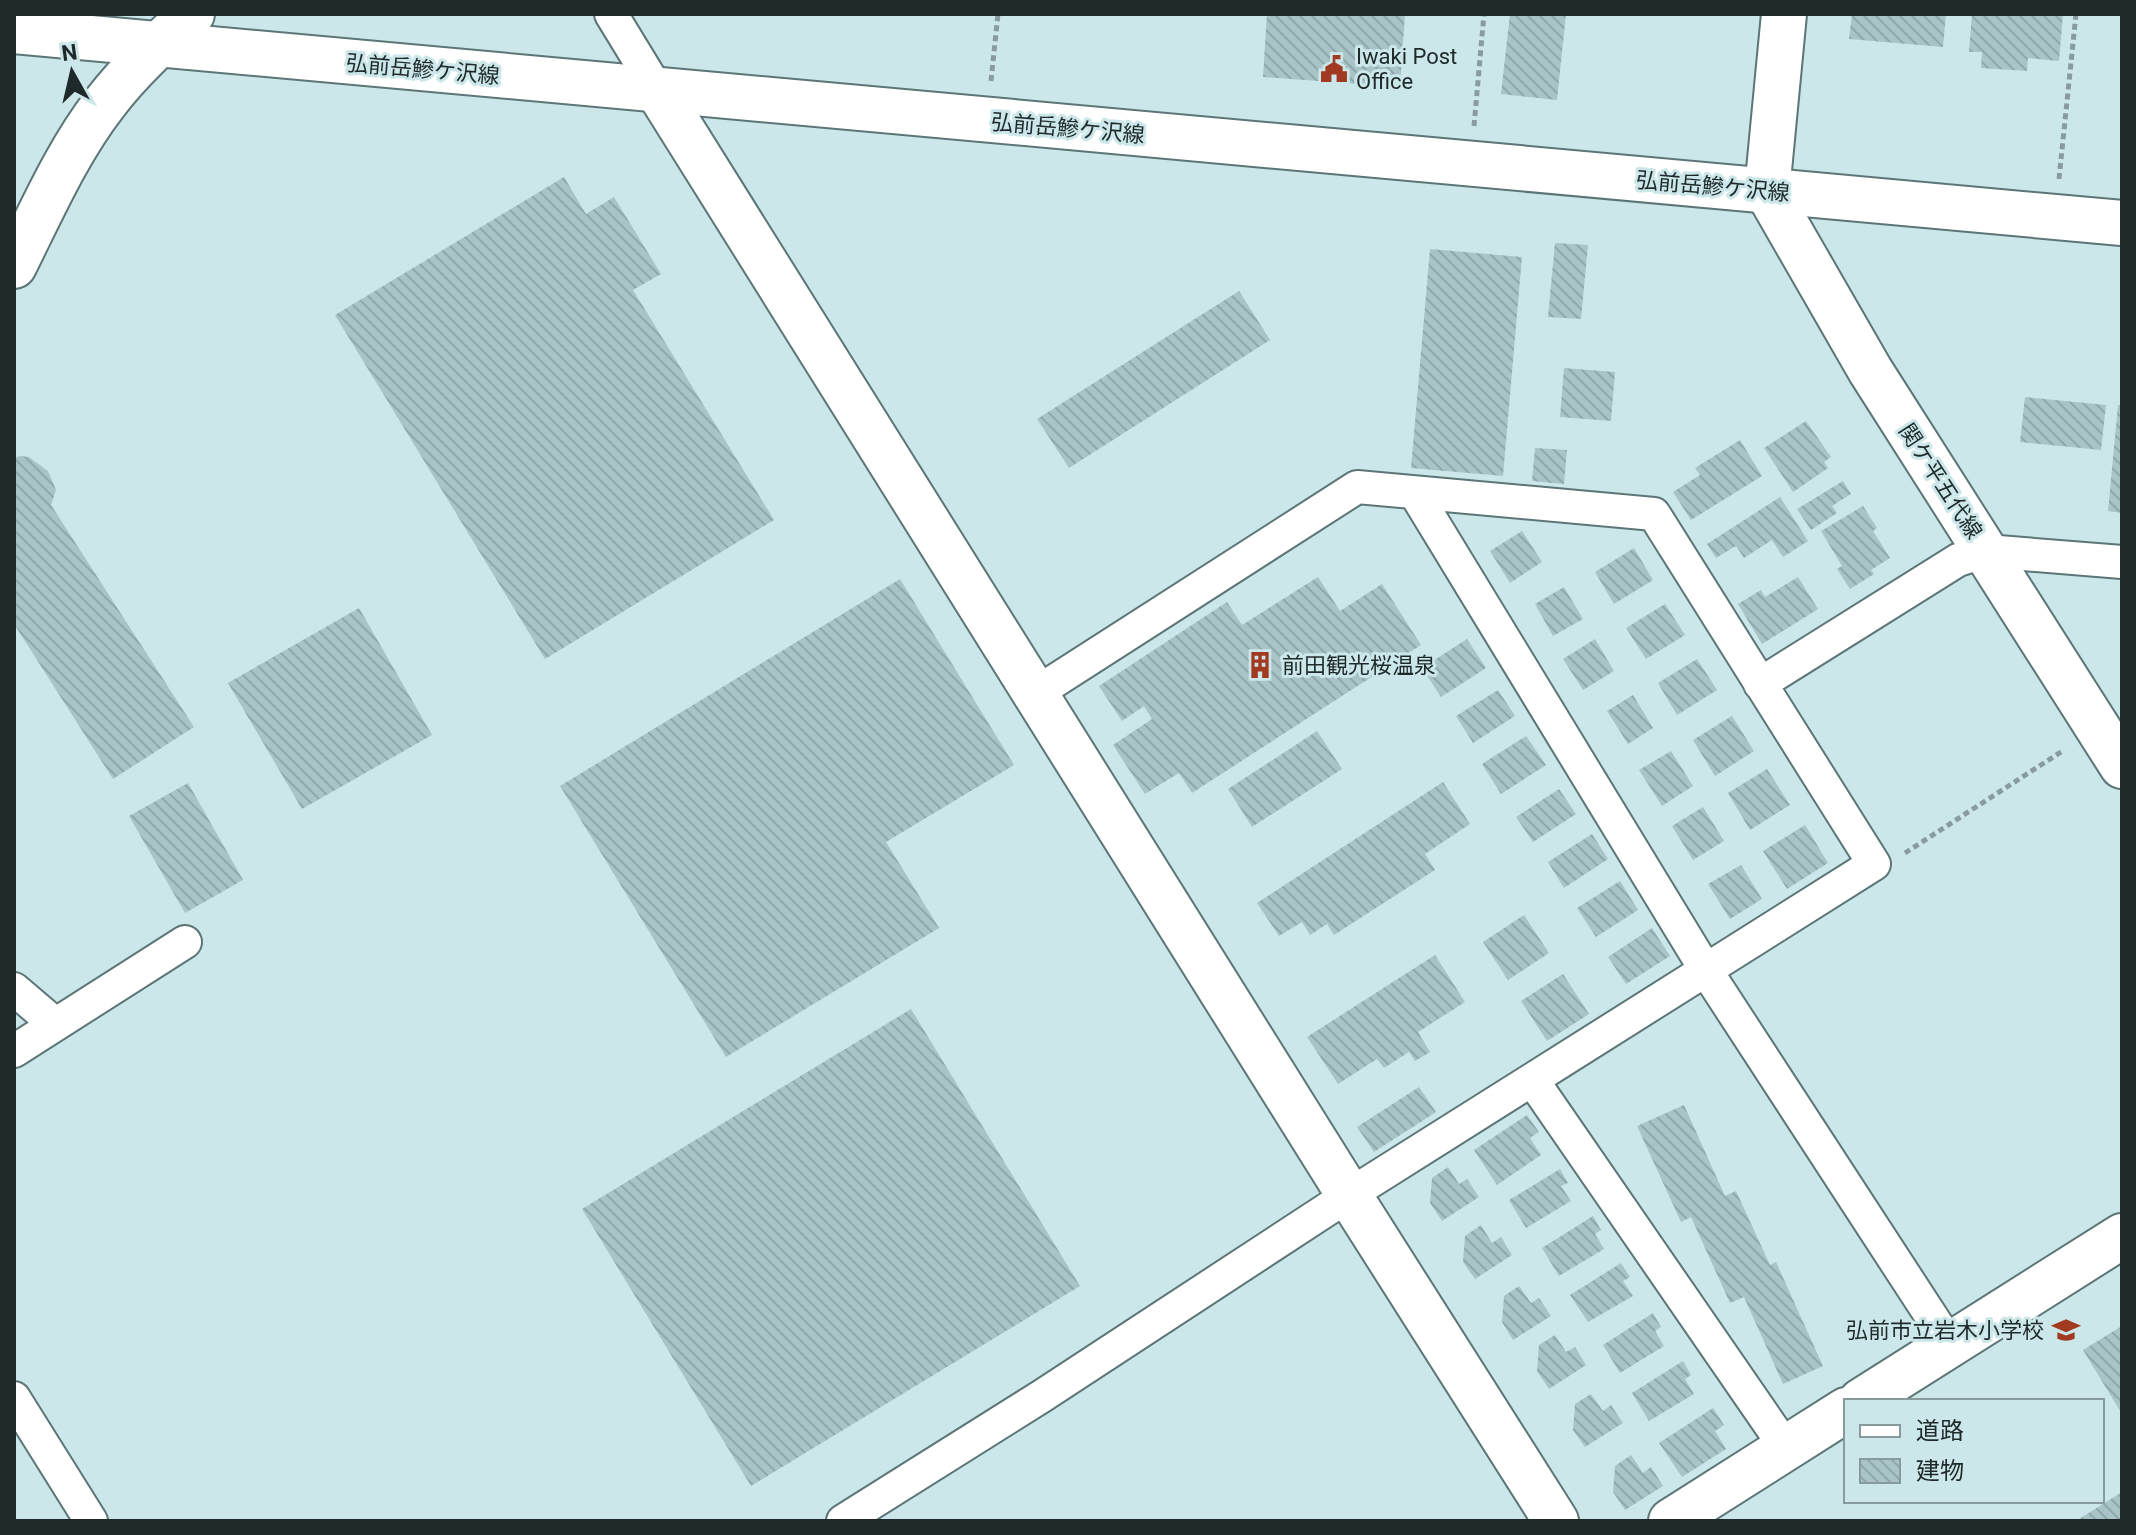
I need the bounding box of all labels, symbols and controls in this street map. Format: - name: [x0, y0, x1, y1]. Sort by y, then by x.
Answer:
- north arrow: [32, 32, 112, 112]
- text: N: [60, 39, 79, 66]
- place label: Iwaki Post Office: [1356, 44, 1457, 94]
- street label: 弘前岳鰺ケ沢線: [345, 50, 501, 89]
- public building icon: Iwaki Post Office: [1319, 54, 1349, 84]
- street label: 弘前岳鰺ケ沢線: [990, 109, 1146, 148]
- street label: 弘前岳鰺ケ沢線: [1635, 167, 1791, 206]
- street label: 関ケ平五代線: [1894, 419, 1987, 543]
- building icon: 前田観光桜温泉: [1245, 650, 1275, 680]
- place label: 前田観光桜温泉: [1282, 653, 1436, 678]
- school or university icon: 弘前市立岩木小学校: [2051, 1315, 2081, 1345]
- place label: 弘前市立岩木小学校: [1846, 1318, 2044, 1343]
- legend: [1844, 1399, 2104, 1503]
- text: 道路: [1916, 1417, 1964, 1445]
- text: 建物: [1916, 1457, 1964, 1485]

